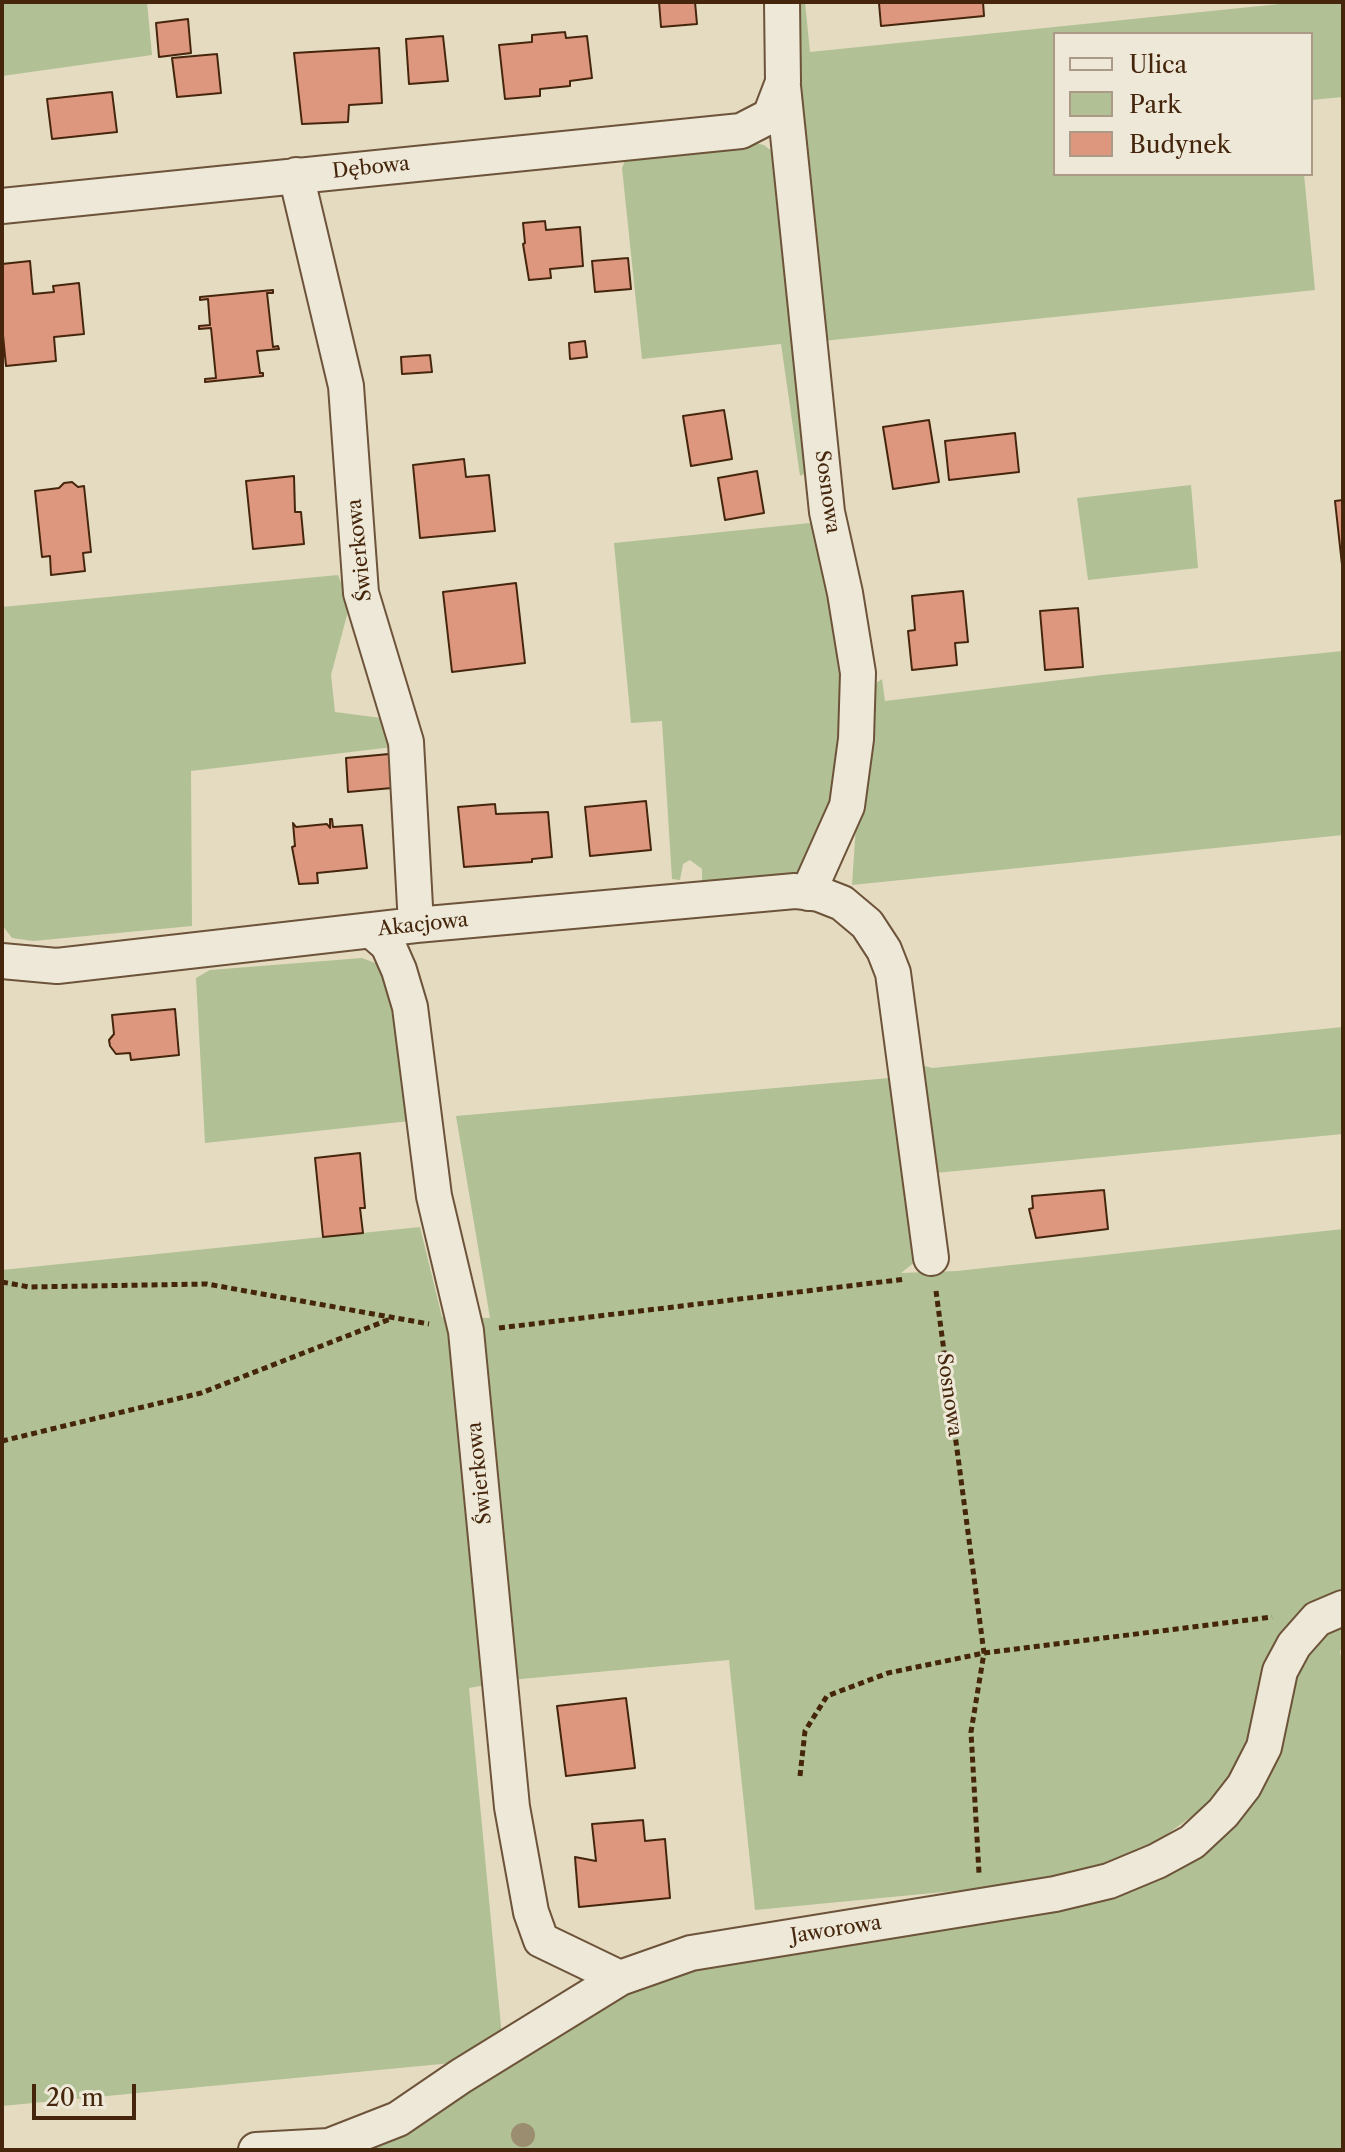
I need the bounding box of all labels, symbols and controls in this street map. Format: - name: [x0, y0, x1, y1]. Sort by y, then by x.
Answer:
- legend: [1053, 32, 1313, 176]
- text: Ulica: [1129, 50, 1187, 79]
- text: Park: [1129, 90, 1181, 119]
- text: Budynek: [1129, 130, 1231, 159]
- street label: Dębowa: [331, 152, 411, 184]
- street label: Sosnowa: [809, 449, 845, 535]
- street label: Świerkowa: [343, 497, 377, 603]
- street label: Akacjowa: [377, 908, 469, 942]
- street label: Sosnowa: [931, 1352, 967, 1438]
- street label: Świerkowa: [463, 1420, 497, 1526]
- street label: Jaworowa: [789, 1911, 883, 1949]
- scale bar: [36, 2068, 140, 2118]
- text: 20 m: [46, 2083, 104, 2112]

